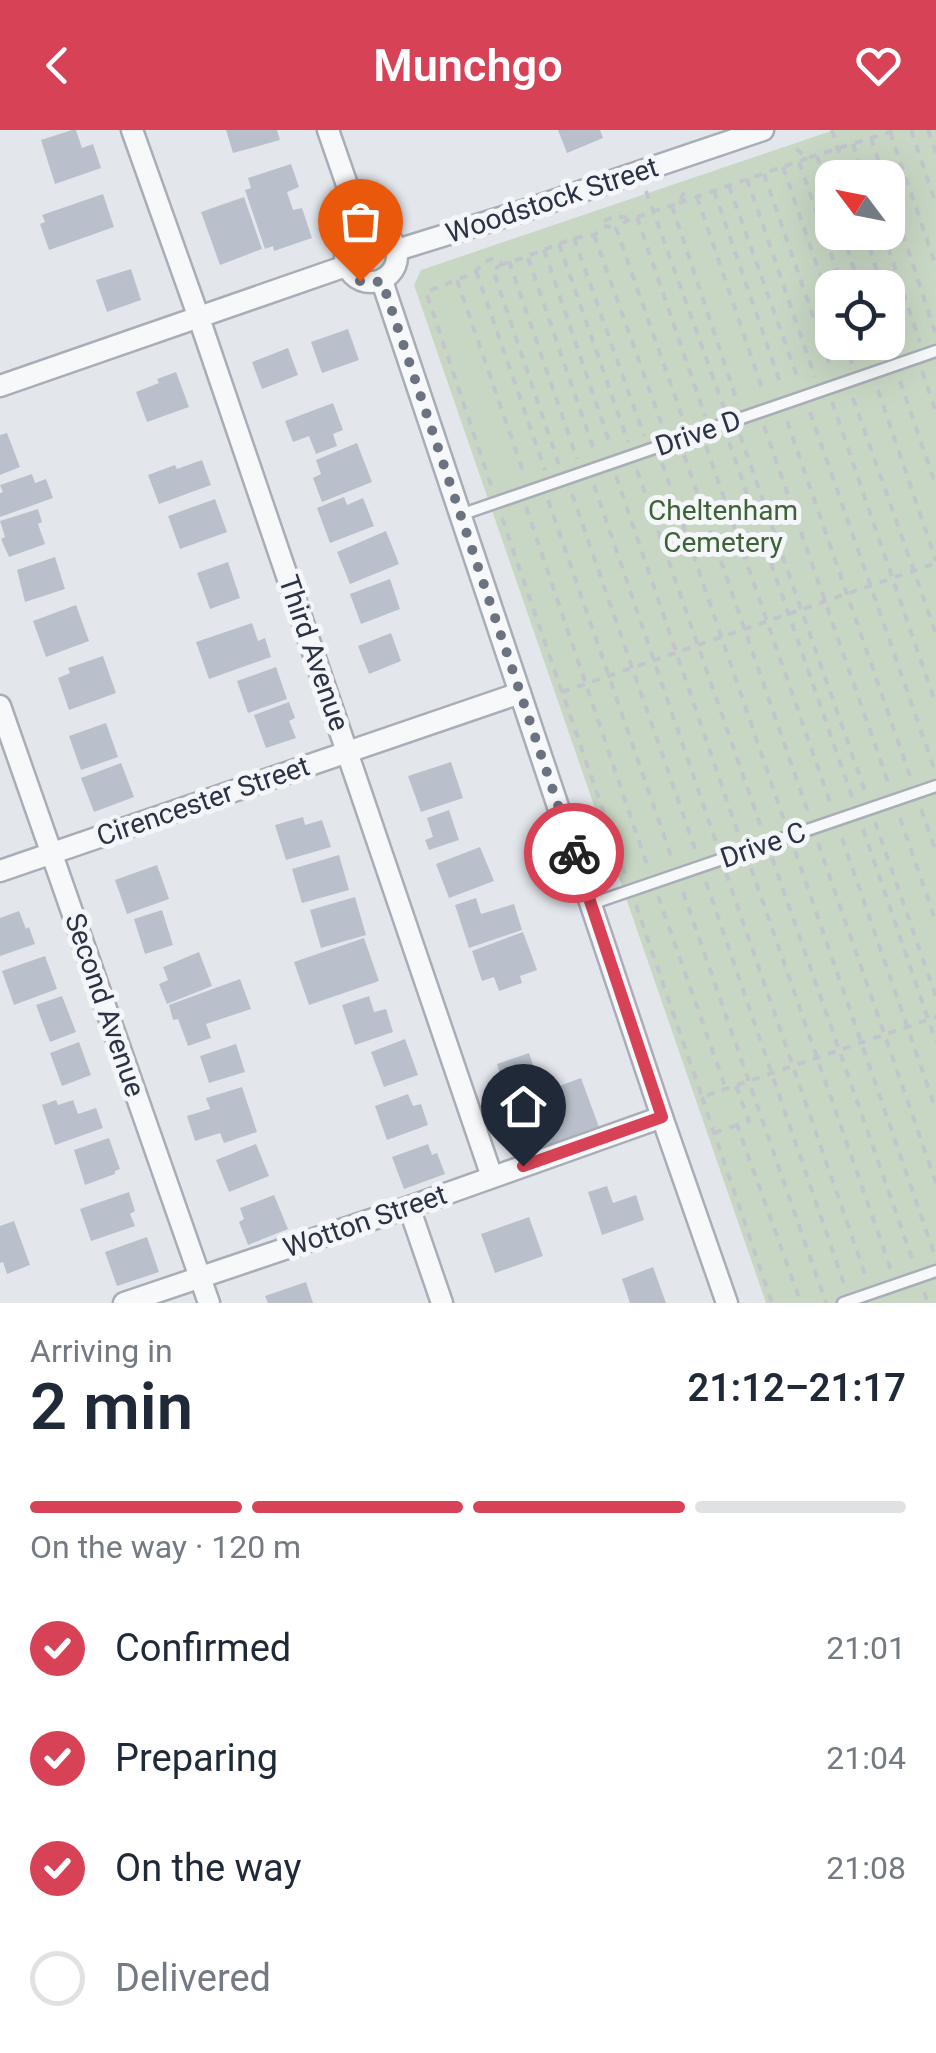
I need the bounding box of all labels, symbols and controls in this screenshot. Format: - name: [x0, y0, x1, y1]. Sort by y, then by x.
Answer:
- icon: back: [30, 38, 85, 93]
- icon: heart: [851, 38, 906, 93]
- text: Munchgo: [373, 39, 563, 92]
- street label: Woodstock Street: [442, 150, 662, 250]
- north arrow: [815, 160, 905, 250]
- map controls: [815, 160, 905, 360]
- pin: [318, 179, 403, 282]
- icon: bag: [333, 194, 388, 249]
- button: locate: [815, 270, 905, 360]
- street label: Drive D: [651, 403, 745, 463]
- park label: Cheltenham Cemetery: [648, 494, 798, 559]
- street label: Third Avenue: [272, 571, 356, 735]
- street label: Cirencester Street: [92, 749, 314, 853]
- courier: [524, 803, 624, 903]
- street label: Drive C: [716, 815, 810, 875]
- icon: bike: [547, 826, 602, 881]
- street label: Second Avenue: [58, 909, 152, 1101]
- pin: [481, 1064, 566, 1167]
- icon: home: [496, 1079, 551, 1134]
- street label: Wotton Street: [279, 1178, 451, 1264]
- text: Arriving in: [30, 1332, 173, 1370]
- text: 21:12–21:17: [687, 1366, 906, 1410]
- text: 2 min: [30, 1369, 193, 1445]
- text: On the way · 120 m: [30, 1528, 301, 1566]
- icon: check: [30, 1621, 85, 1676]
- text: Confirmed: [115, 1626, 291, 1670]
- text: 21:01: [826, 1629, 906, 1667]
- icon: check: [30, 1731, 85, 1786]
- text: Preparing: [115, 1736, 278, 1780]
- text: 21:04: [826, 1739, 906, 1777]
- icon: check: [30, 1841, 85, 1896]
- text: On the way: [115, 1846, 301, 1890]
- text: 21:08: [826, 1849, 906, 1887]
- text: Delivered: [115, 1956, 271, 2000]

